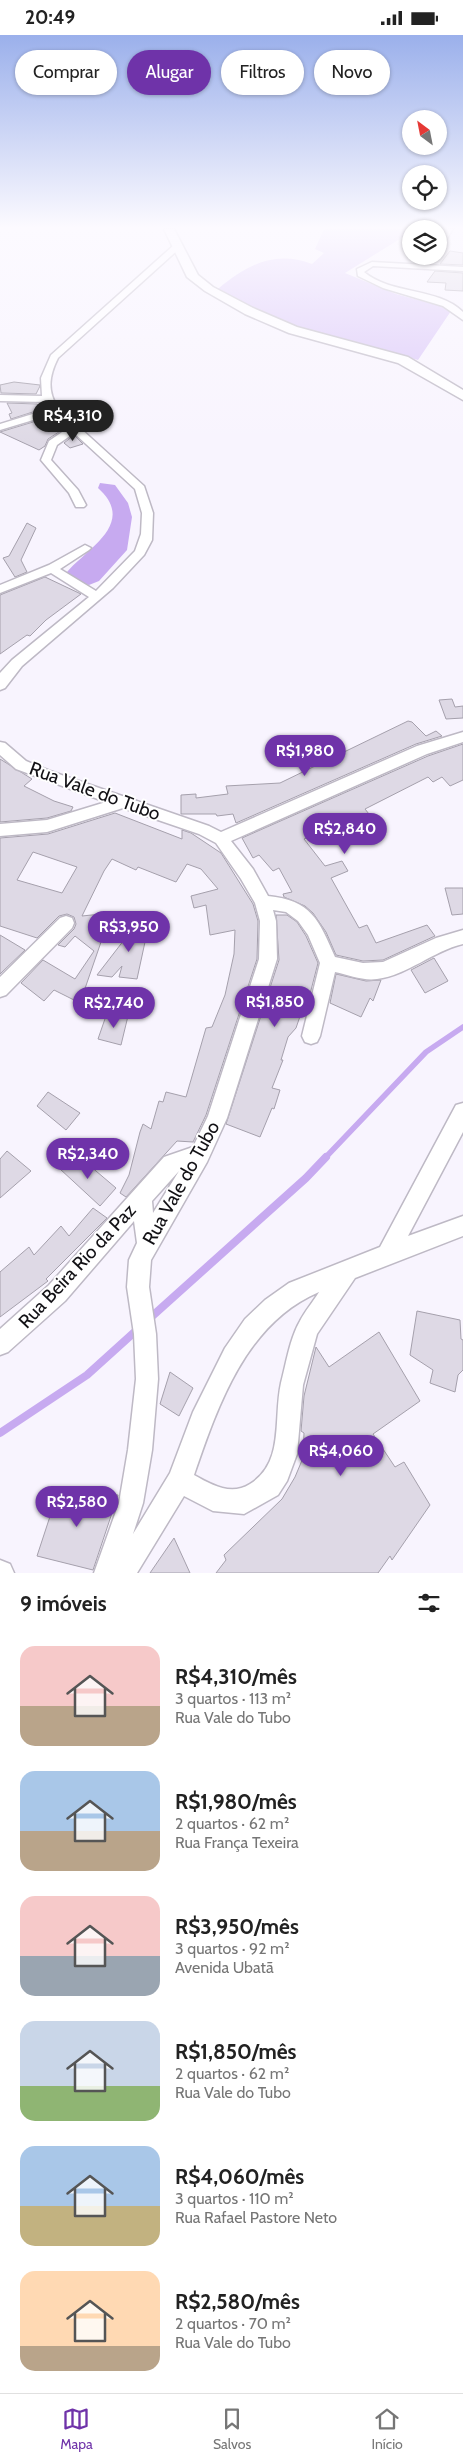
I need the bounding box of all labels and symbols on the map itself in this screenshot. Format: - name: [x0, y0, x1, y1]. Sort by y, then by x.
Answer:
- north arrow: [402, 110, 448, 155]
- pin: R$4,310: [27, 399, 119, 442]
- pin: R$1,980: [259, 735, 351, 777]
- street label: Rua Vale do Tubo: [26, 757, 164, 825]
- pin: R$2,840: [299, 813, 391, 855]
- pin: R$3,950: [83, 911, 175, 953]
- pin: R$1,850: [229, 985, 321, 1028]
- pin: R$2,740: [68, 987, 160, 1029]
- street label: Rua Vale do Tubo: [138, 1117, 224, 1249]
- pin: R$2,340: [42, 1137, 134, 1180]
- street label: Rua Beira Rio da Paz: [13, 1199, 141, 1333]
- pin: R$4,060: [295, 1435, 387, 1477]
- pin: R$2,580: [31, 1485, 123, 1528]

